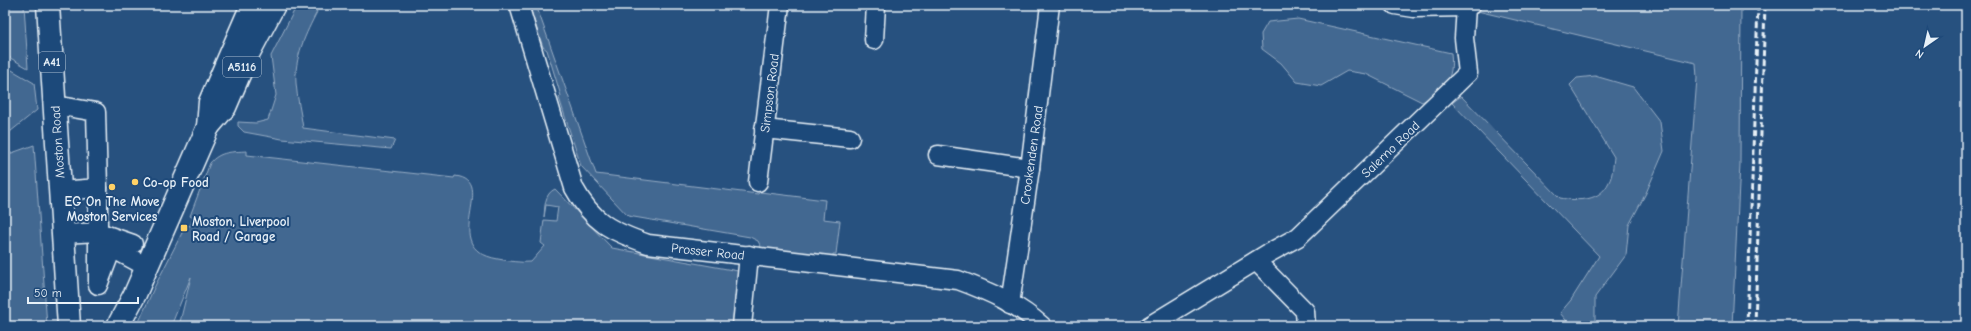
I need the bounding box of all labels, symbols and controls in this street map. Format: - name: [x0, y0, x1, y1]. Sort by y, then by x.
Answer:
- north arrow: [1905, 26, 1945, 66]
- text: N: [1913, 46, 1926, 61]
- road number: A41: [39, 52, 65, 72]
- street label: Simpson Road: [757, 53, 782, 133]
- road number: A5116: [223, 57, 261, 77]
- street label: Moston Road: [47, 105, 68, 179]
- street label: Crookenden Road: [1017, 105, 1046, 205]
- street label: Salerno Road: [1358, 118, 1422, 181]
- place label: Co-op Food: [143, 175, 209, 190]
- marker: Co-op Food: [130, 177, 140, 187]
- marker: EG On The Move Moston Services: [107, 182, 117, 192]
- place label: EG On The Move Moston Services: [64, 194, 160, 224]
- place label: Moston, Liverpool Road / Garage: [192, 214, 290, 244]
- marker: Moston, Liverpool Road / Garage: [179, 223, 189, 233]
- street label: Prosser Road: [670, 240, 745, 263]
- scale bar: [28, 279, 138, 305]
- text: 50 m: [34, 286, 62, 300]

